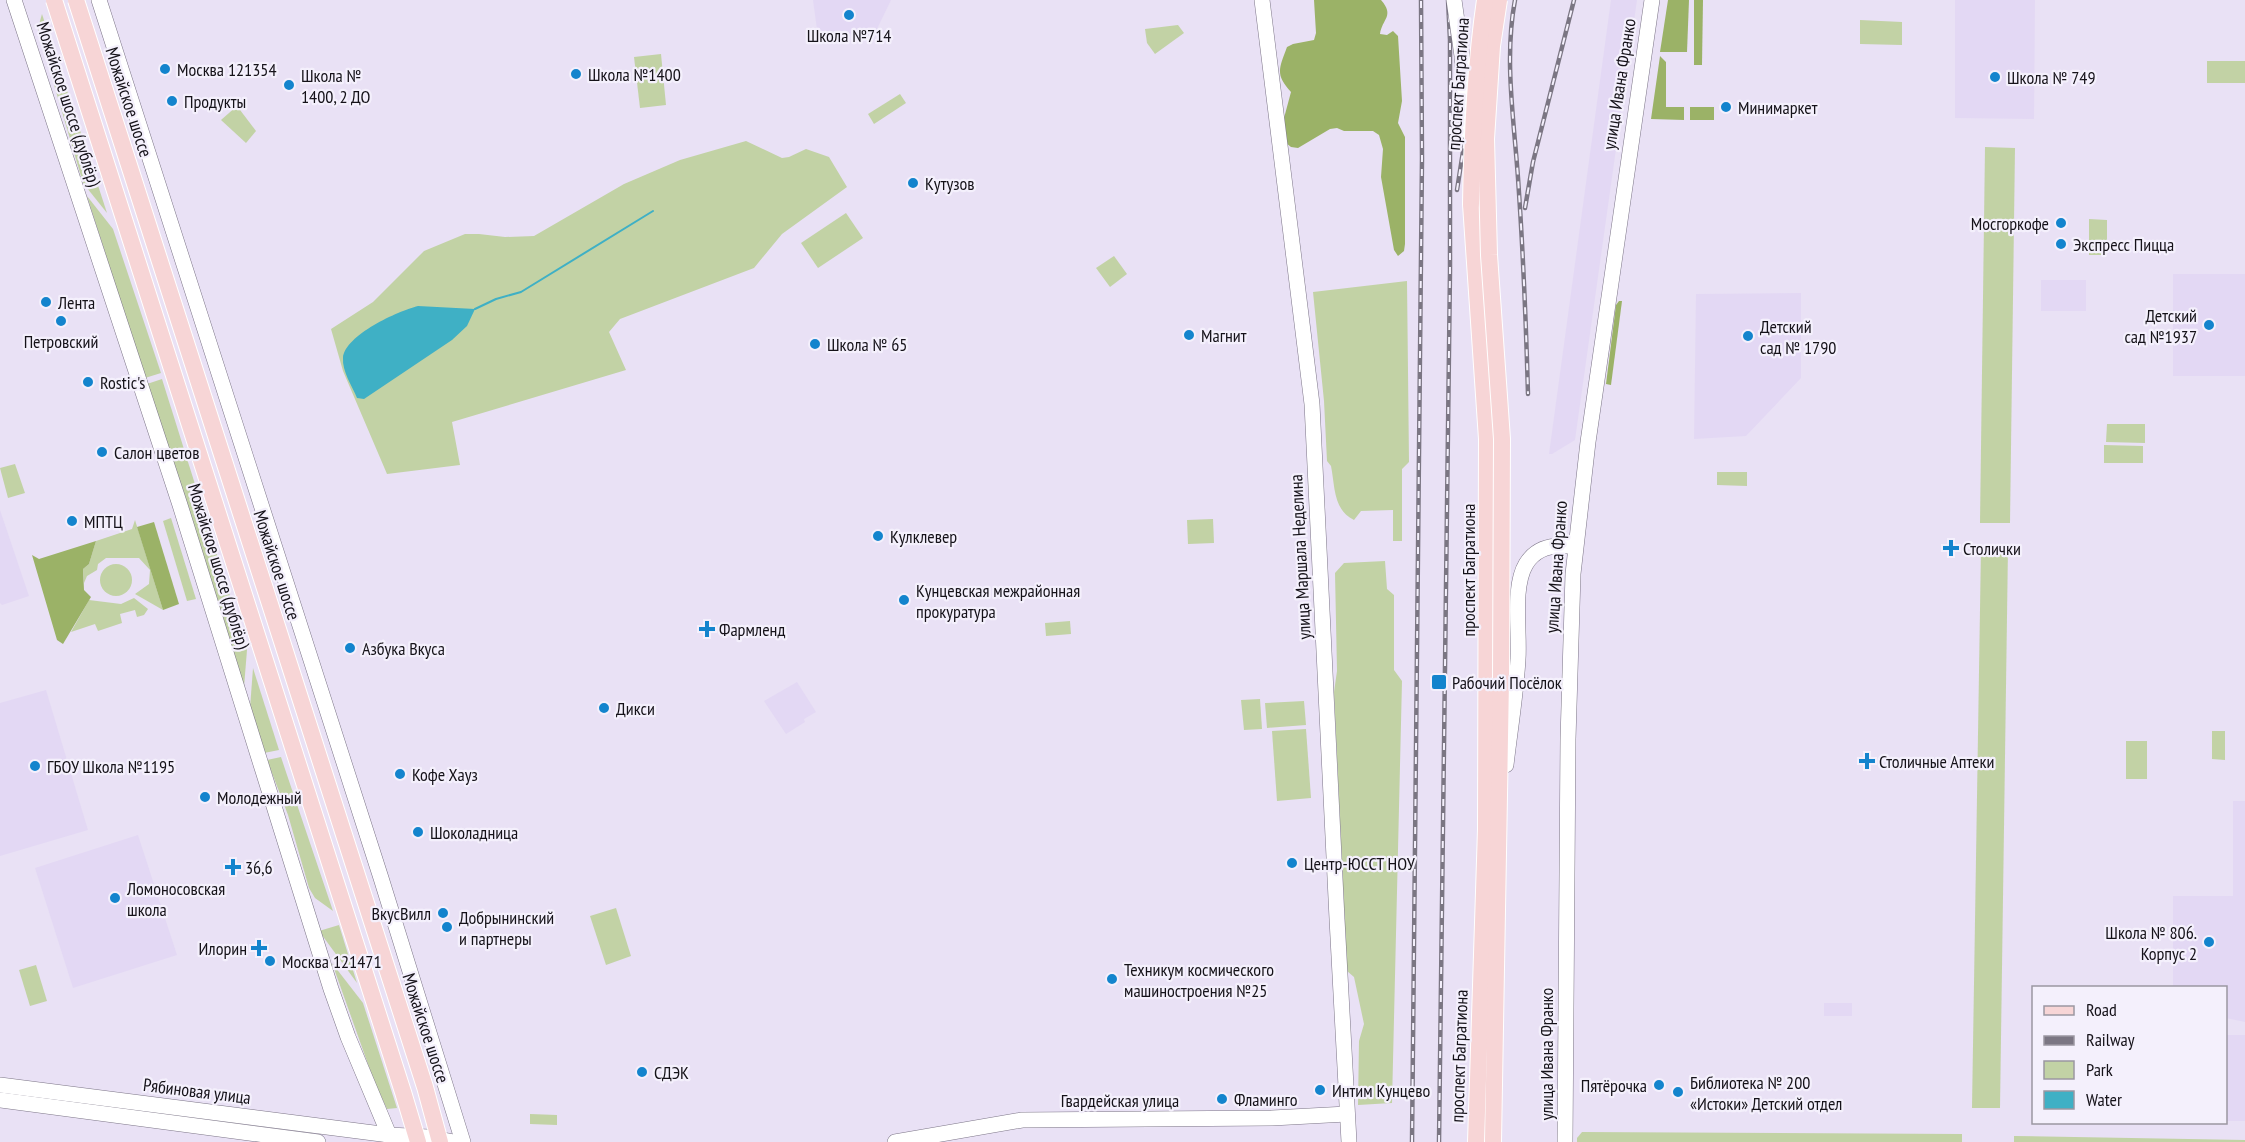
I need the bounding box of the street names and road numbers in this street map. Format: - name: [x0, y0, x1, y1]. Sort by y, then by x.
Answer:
- street label: улица Ивана Франко: [1597, 16, 1641, 151]
- street label: проспект Багратиона: [1442, 17, 1474, 151]
- street label: Можайское шоссе (дублёр): [32, 19, 107, 190]
- street label: Можайское шоссе: [100, 44, 158, 160]
- street label: улица Маршала Неделина: [1284, 474, 1316, 640]
- street label: Можайское шоссе (дублёр): [183, 481, 255, 652]
- street label: улица Ивана Франко: [1540, 500, 1572, 634]
- street label: проспект Багратиона: [1457, 503, 1480, 637]
- street label: Можайское шоссе: [248, 507, 306, 623]
- street label: Можайское шоссе: [397, 970, 455, 1086]
- street label: улица Ивана Франко: [1535, 987, 1558, 1120]
- street label: проспект Багратиона: [1445, 989, 1473, 1123]
- street label: Рябиновая улица: [142, 1073, 252, 1109]
- street label: Гвардейская улица: [1061, 1089, 1179, 1112]

